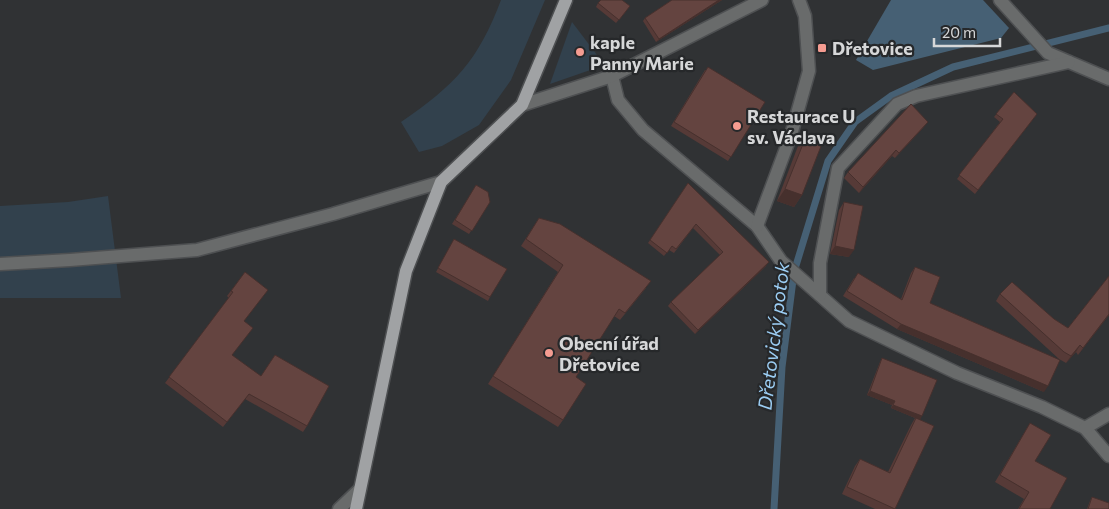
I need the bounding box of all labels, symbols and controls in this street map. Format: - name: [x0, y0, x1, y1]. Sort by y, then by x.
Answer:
- scale bar: [934, 15, 1000, 47]
- text: 20 m: [942, 23, 976, 41]
- place label: kaple Panny Marie: [590, 31, 694, 74]
- place label: Dřetovice: [832, 37, 913, 59]
- marker: Dřetovice: [816, 42, 828, 54]
- marker: kaple Panny Marie: [574, 46, 586, 58]
- place label: Restaurace U sv. Václava: [747, 105, 855, 148]
- marker: Restaurace U sv. Václava: [731, 120, 743, 132]
- water label: Dřetovický potok: [753, 260, 794, 411]
- place label: Obecní úřad Dřetovice: [559, 332, 659, 375]
- marker: Obecní úřad Dřetovice: [543, 347, 555, 359]

